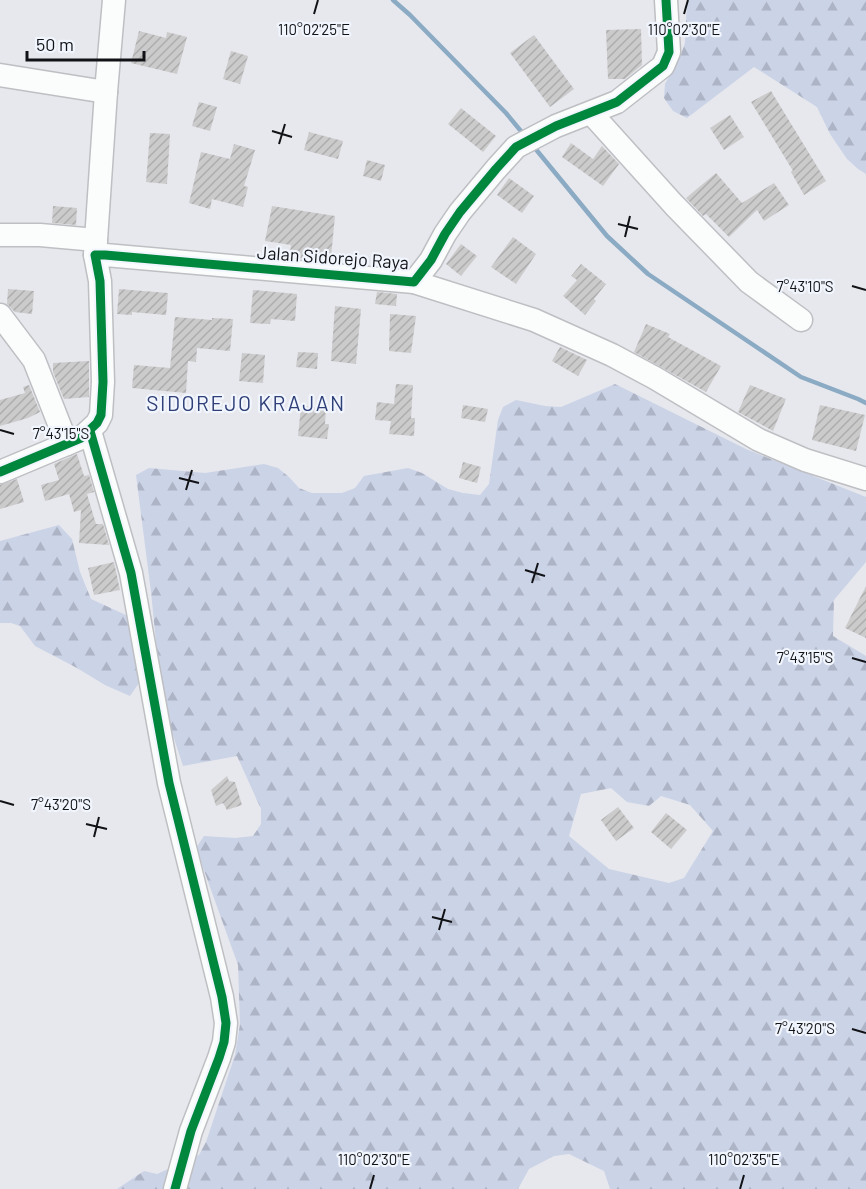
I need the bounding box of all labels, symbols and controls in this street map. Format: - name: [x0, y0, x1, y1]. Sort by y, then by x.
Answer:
- text: 110°02'25"E: [278, 20, 350, 38]
- text: 110°02'30"E: [648, 20, 720, 38]
- scale bar: [27, 24, 144, 62]
- text: 50 m: [36, 33, 74, 55]
- street label: Jalan Sidorejo Raya: [256, 241, 410, 273]
- text: 7°43'10"S: [776, 277, 834, 295]
- district label: SIDOREJO KRAJAN: [146, 390, 346, 415]
- text: 7°43'15"S: [33, 424, 89, 442]
- text: 7°43'15"S: [777, 648, 833, 666]
- text: 7°43'20"S: [31, 795, 91, 813]
- text: 7°43'20"S: [775, 1019, 835, 1037]
- text: 110°02'30"E: [338, 1150, 410, 1168]
- text: 110°02'35"E: [708, 1150, 780, 1168]

